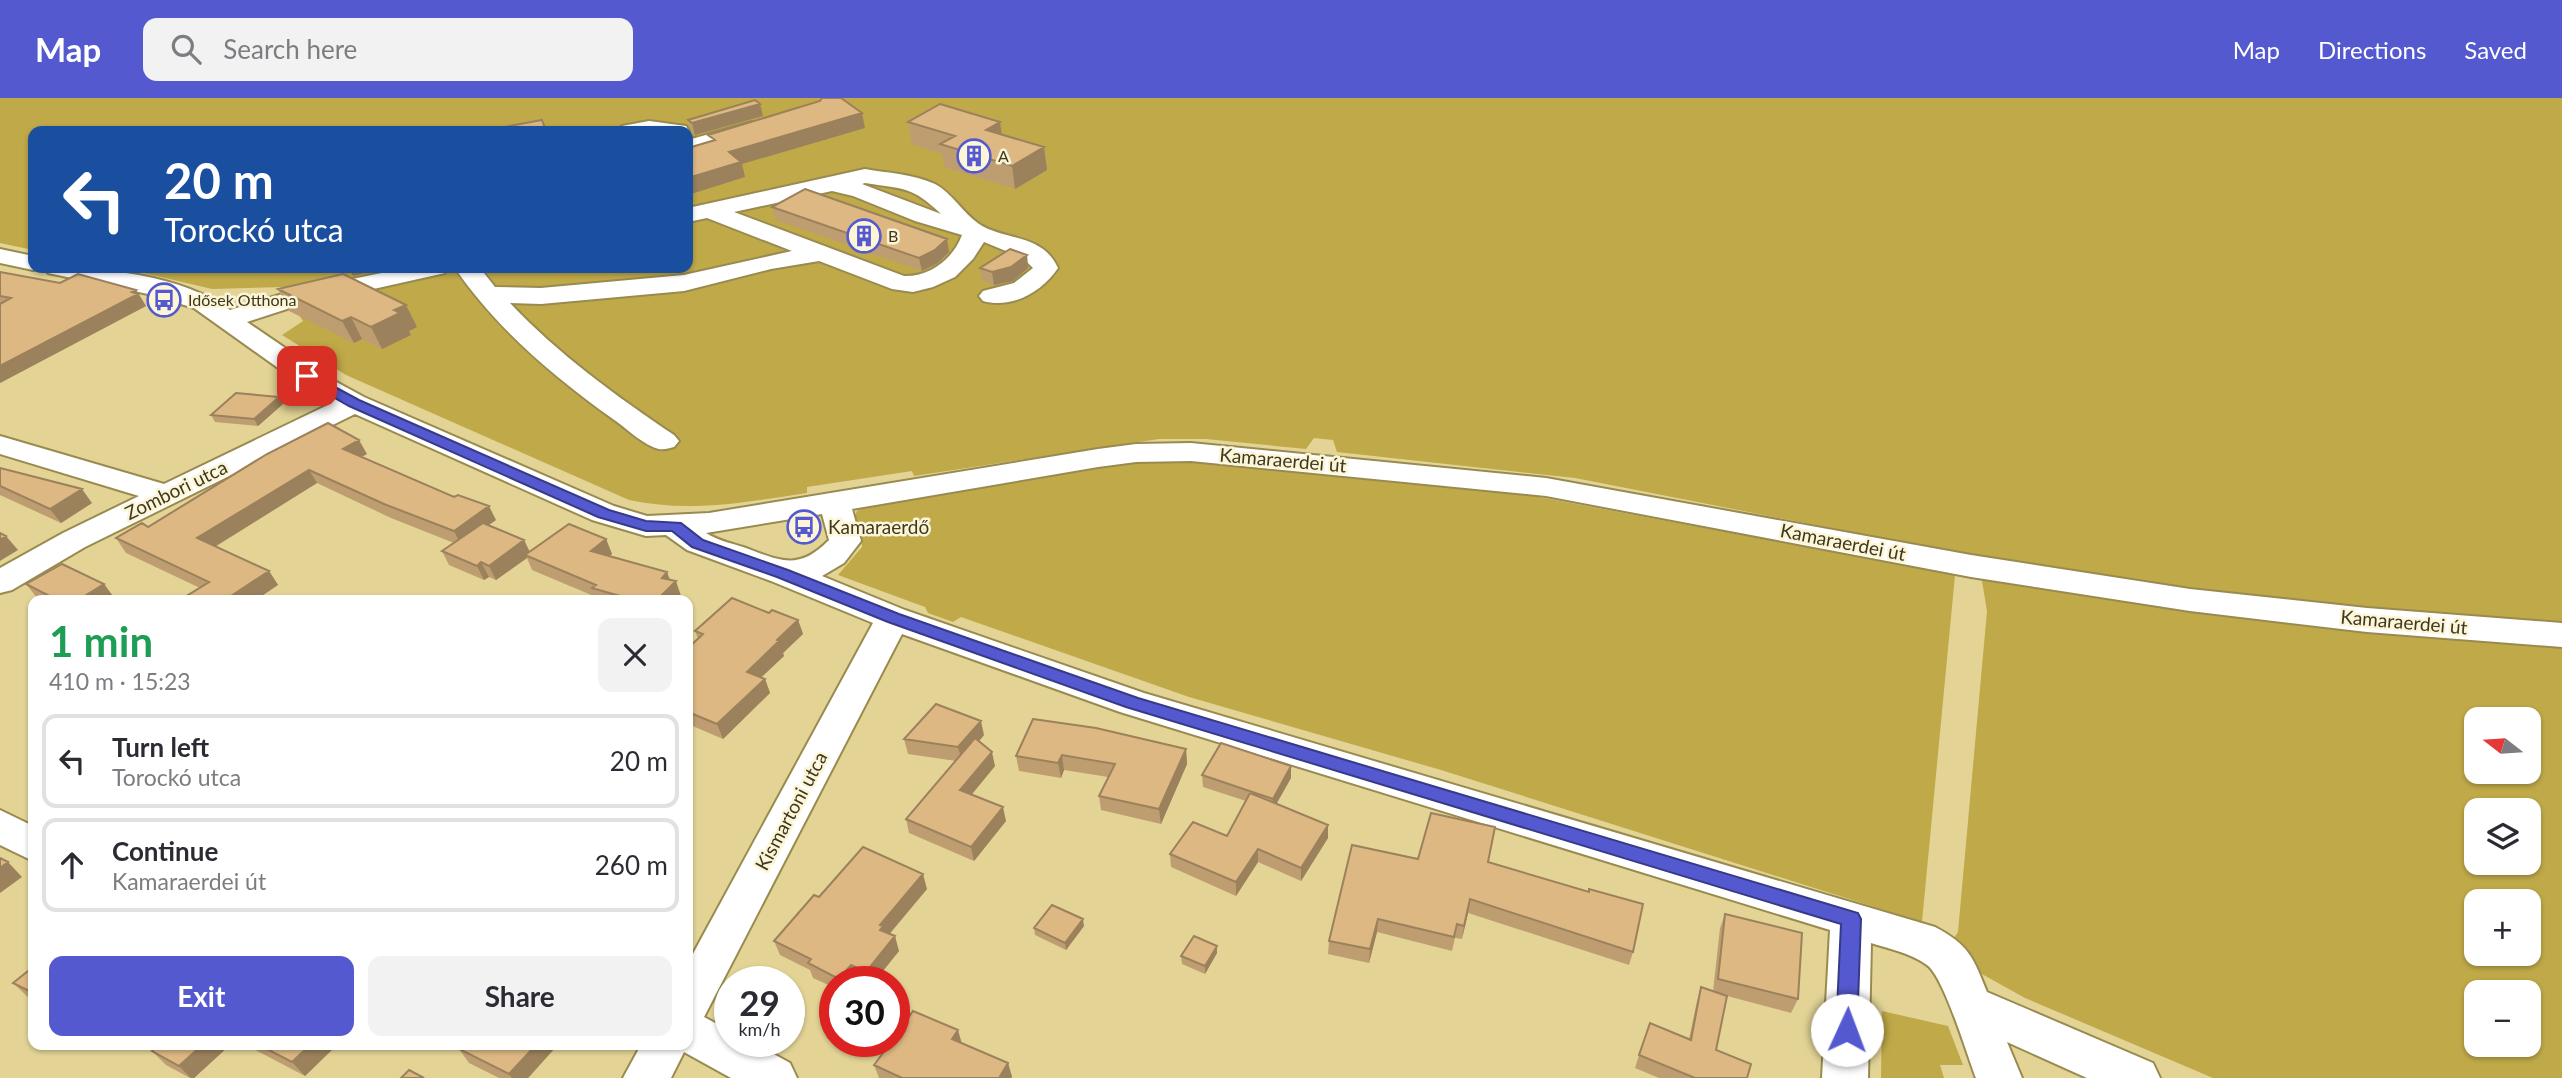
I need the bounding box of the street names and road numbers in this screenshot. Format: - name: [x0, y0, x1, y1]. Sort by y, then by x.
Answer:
- street label: Kamaraerdei út: [1219, 442, 1348, 477]
- street label: Zombori utca: [121, 455, 231, 524]
- street label: Kamaraerdei út: [1778, 518, 1908, 565]
- street label: Kamaraerdei út: [2340, 604, 2469, 639]
- street label: Kismartoni utca: [750, 748, 831, 874]

